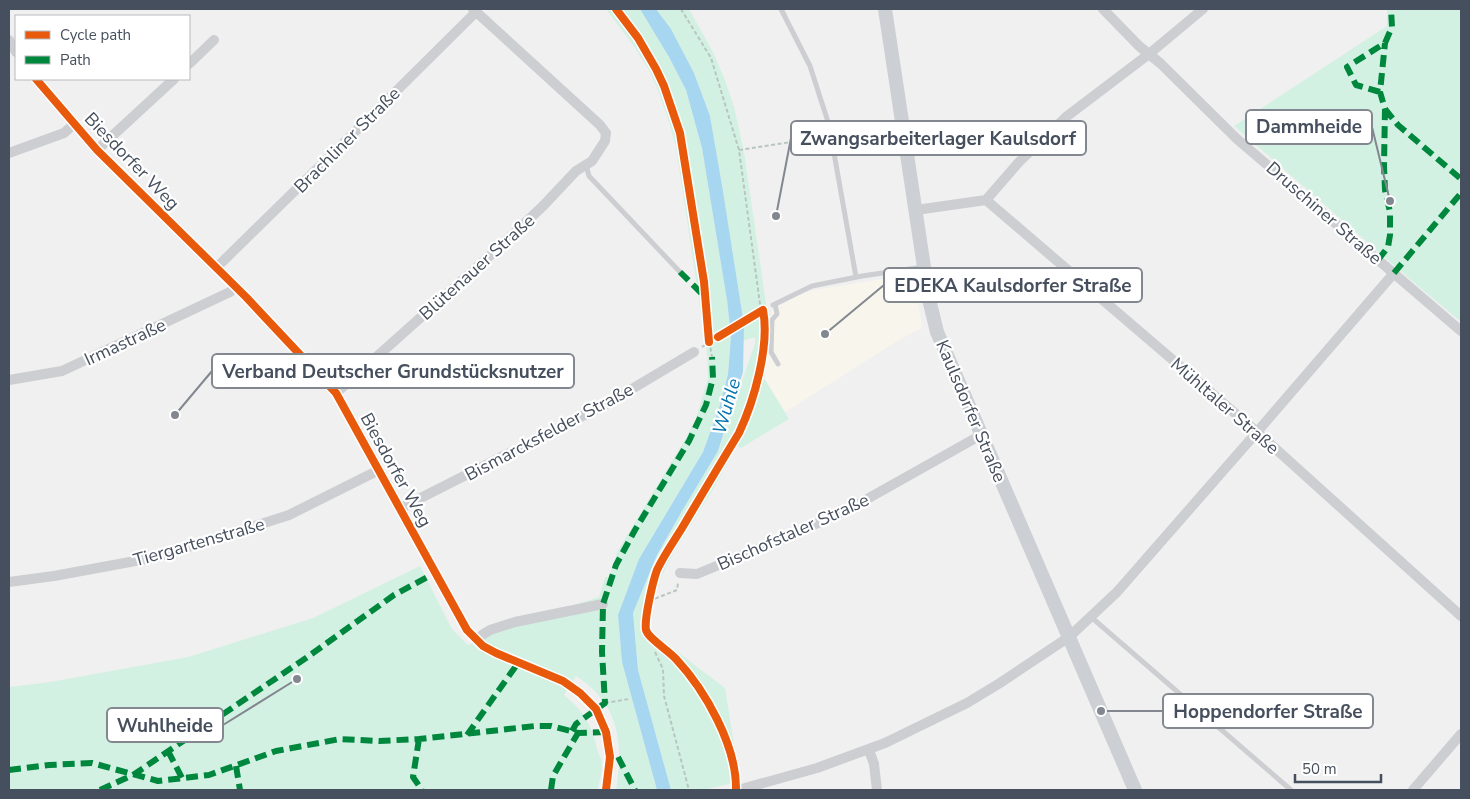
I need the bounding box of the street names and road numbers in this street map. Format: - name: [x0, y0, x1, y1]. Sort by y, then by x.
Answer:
- street label: Brachliner Straße: [289, 82, 405, 198]
- street label: Biesdorfer Weg: [79, 107, 185, 215]
- street label: Druschiner Straße: [1261, 156, 1387, 270]
- street label: Blütenauer Straße: [414, 209, 540, 325]
- street label: Irmastraße: [80, 313, 170, 371]
- street label: Kaulsdorfer Straße: [930, 336, 1012, 486]
- street label: Mühltaler Straße: [1166, 352, 1284, 460]
- street label: Bismarcksfelder Straße: [461, 377, 637, 487]
- street label: Biesdorfer Weg: [355, 409, 437, 531]
- street label: Bischofstaler Straße: [713, 488, 873, 576]
- street label: Tiergartenstraße: [131, 512, 267, 572]

